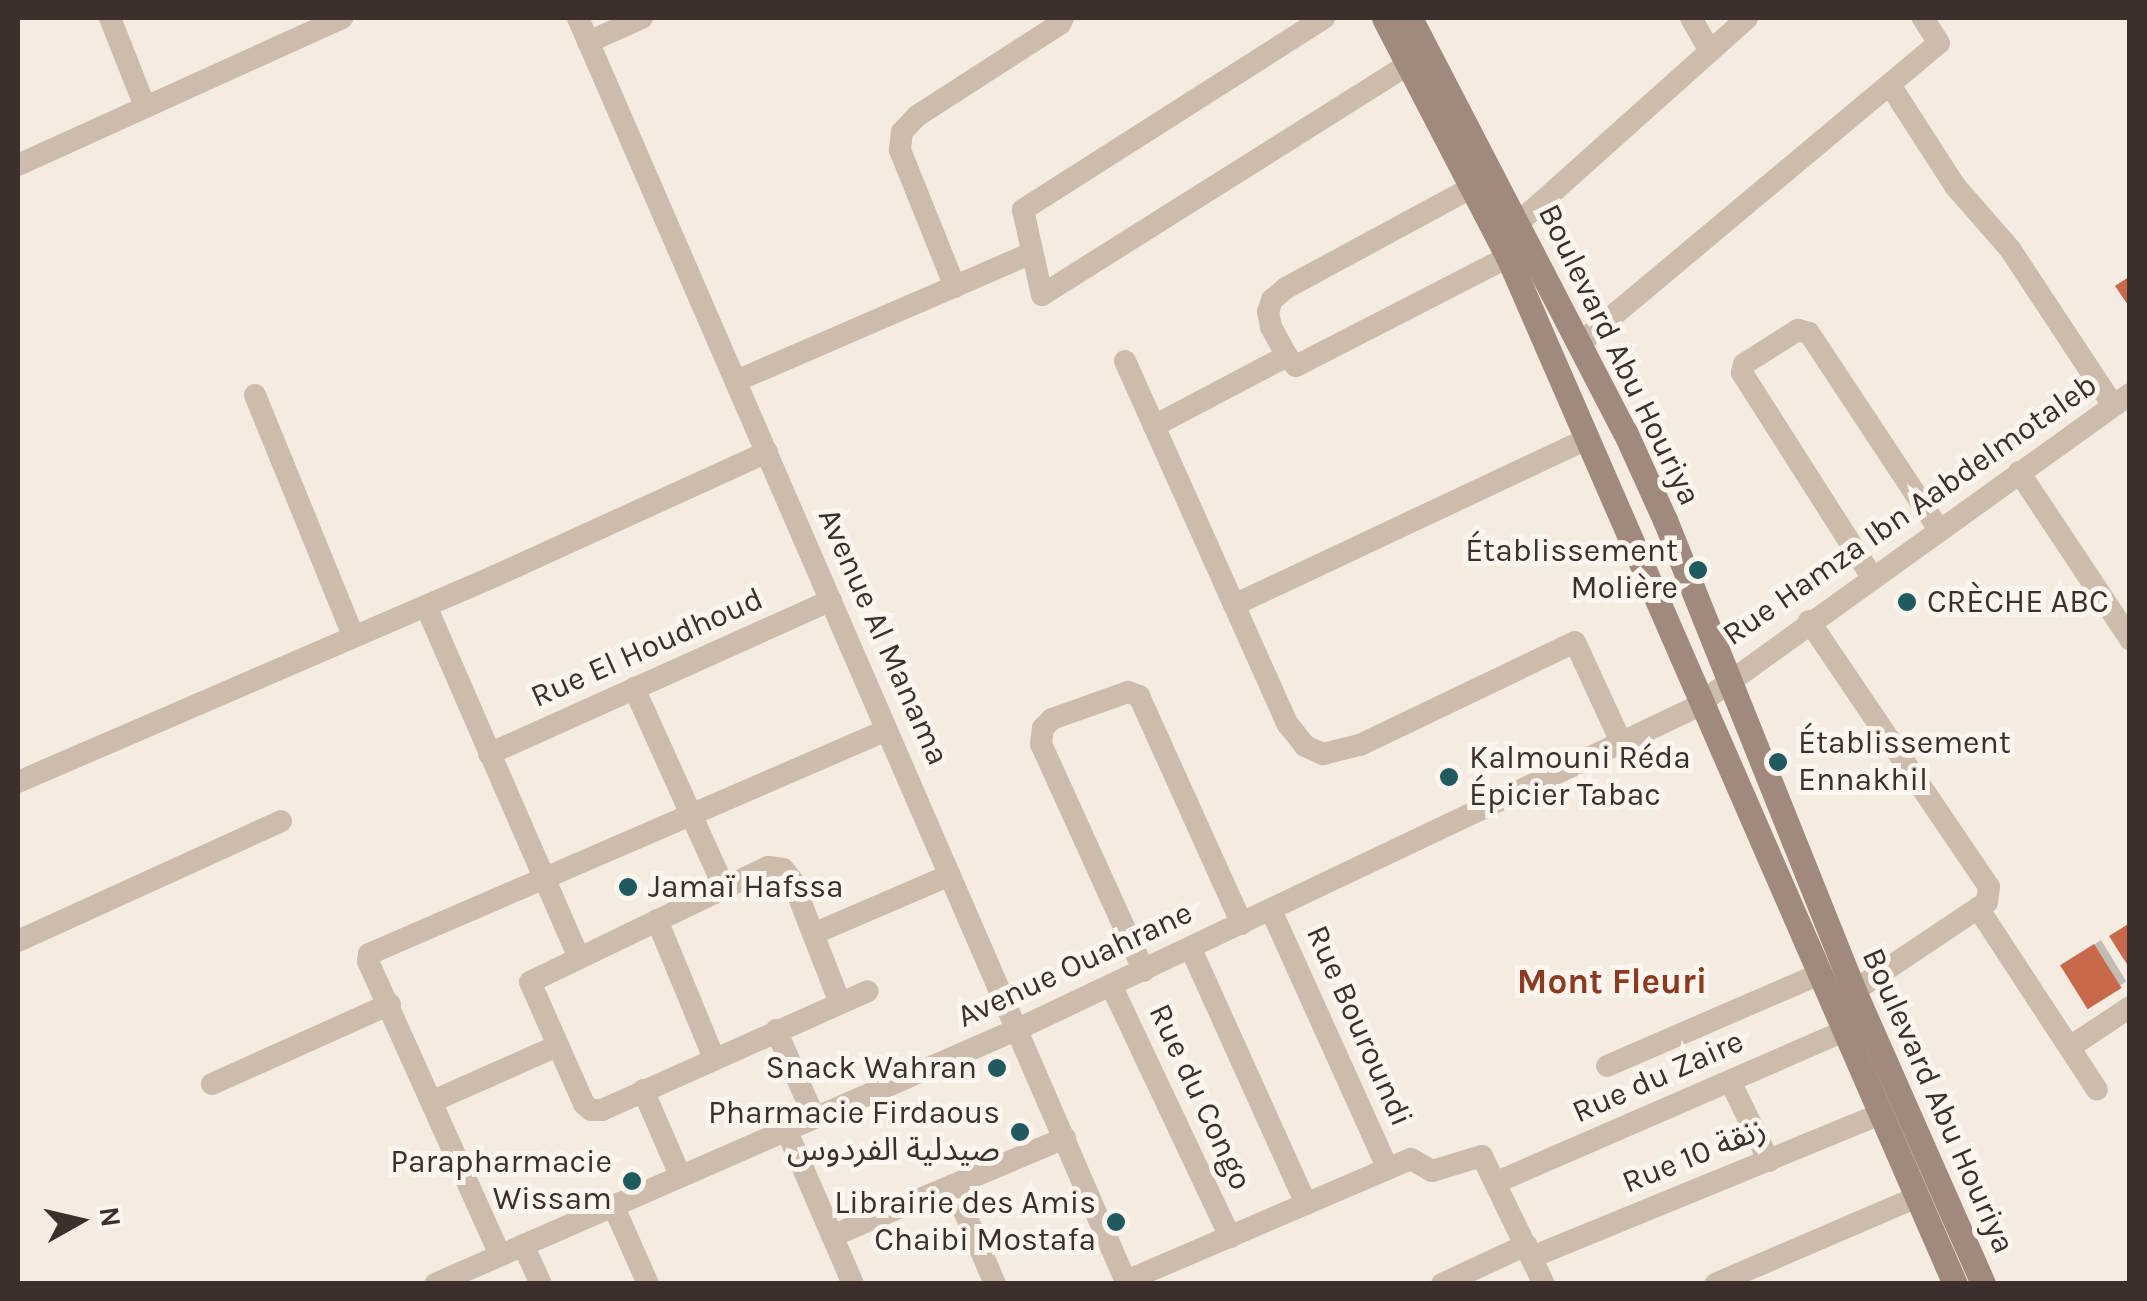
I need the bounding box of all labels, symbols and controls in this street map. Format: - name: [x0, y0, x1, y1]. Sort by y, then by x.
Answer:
- street label: Boulevard Abu Houriya: [1529, 198, 1709, 512]
- street label: Rue Hamza Ibn Aabdelmotaleb: [1716, 366, 2104, 654]
- street label: Avenue Al Manama: [809, 503, 957, 771]
- place label: Établissement Molière: [1465, 533, 1678, 608]
- marker: Établissement Molière: [1687, 559, 1709, 581]
- street label: Rue El Houdhoud: [525, 580, 769, 716]
- place label: CRÈCHE ABC: [1927, 583, 2109, 621]
- marker: CRÈCHE ABC: [1896, 591, 1918, 613]
- place label: Établissement Ennakhil: [1798, 725, 2011, 800]
- place label: Kalmouni Réda Épicier Tabac: [1469, 740, 1691, 815]
- marker: Établissement Ennakhil: [1767, 751, 1789, 773]
- marker: Kalmouni Réda Épicier Tabac: [1438, 766, 1460, 788]
- place label: Jamaï Hafssa: [648, 868, 844, 906]
- marker: Jamaï Hafssa: [617, 876, 639, 898]
- street label: Avenue Ouahrane: [951, 894, 1199, 1036]
- street label: Rue Bouroundi: [1298, 920, 1420, 1132]
- street label: Boulevard Abu Houriya: [1853, 942, 2023, 1260]
- district label: Mont Fleuri: [1517, 961, 1707, 1003]
- street label: Rue du Congo: [1140, 998, 1260, 1196]
- street label: Rue du Zaire: [1567, 1022, 1749, 1132]
- place label: Snack Wahran: [766, 1049, 977, 1087]
- marker: Snack Wahran: [986, 1057, 1008, 1079]
- place label: Pharmacie Firdaous صيدلية الفردوس: [708, 1095, 1000, 1170]
- street label: Rue 10 زنقة: [1617, 1110, 1771, 1202]
- marker: Pharmacie Firdaous صيدلية الفردوس: [1009, 1121, 1031, 1143]
- place label: Parapharmacie Wissam: [390, 1144, 612, 1219]
- marker: Parapharmacie Wissam: [621, 1170, 643, 1192]
- north arrow: [30, 1171, 130, 1271]
- place label: Librairie des Amis Chaibi Mostafa: [834, 1185, 1096, 1260]
- text: N: [92, 1205, 128, 1229]
- marker: Librairie des Amis Chaibi Mostafa: [1105, 1211, 1127, 1233]

